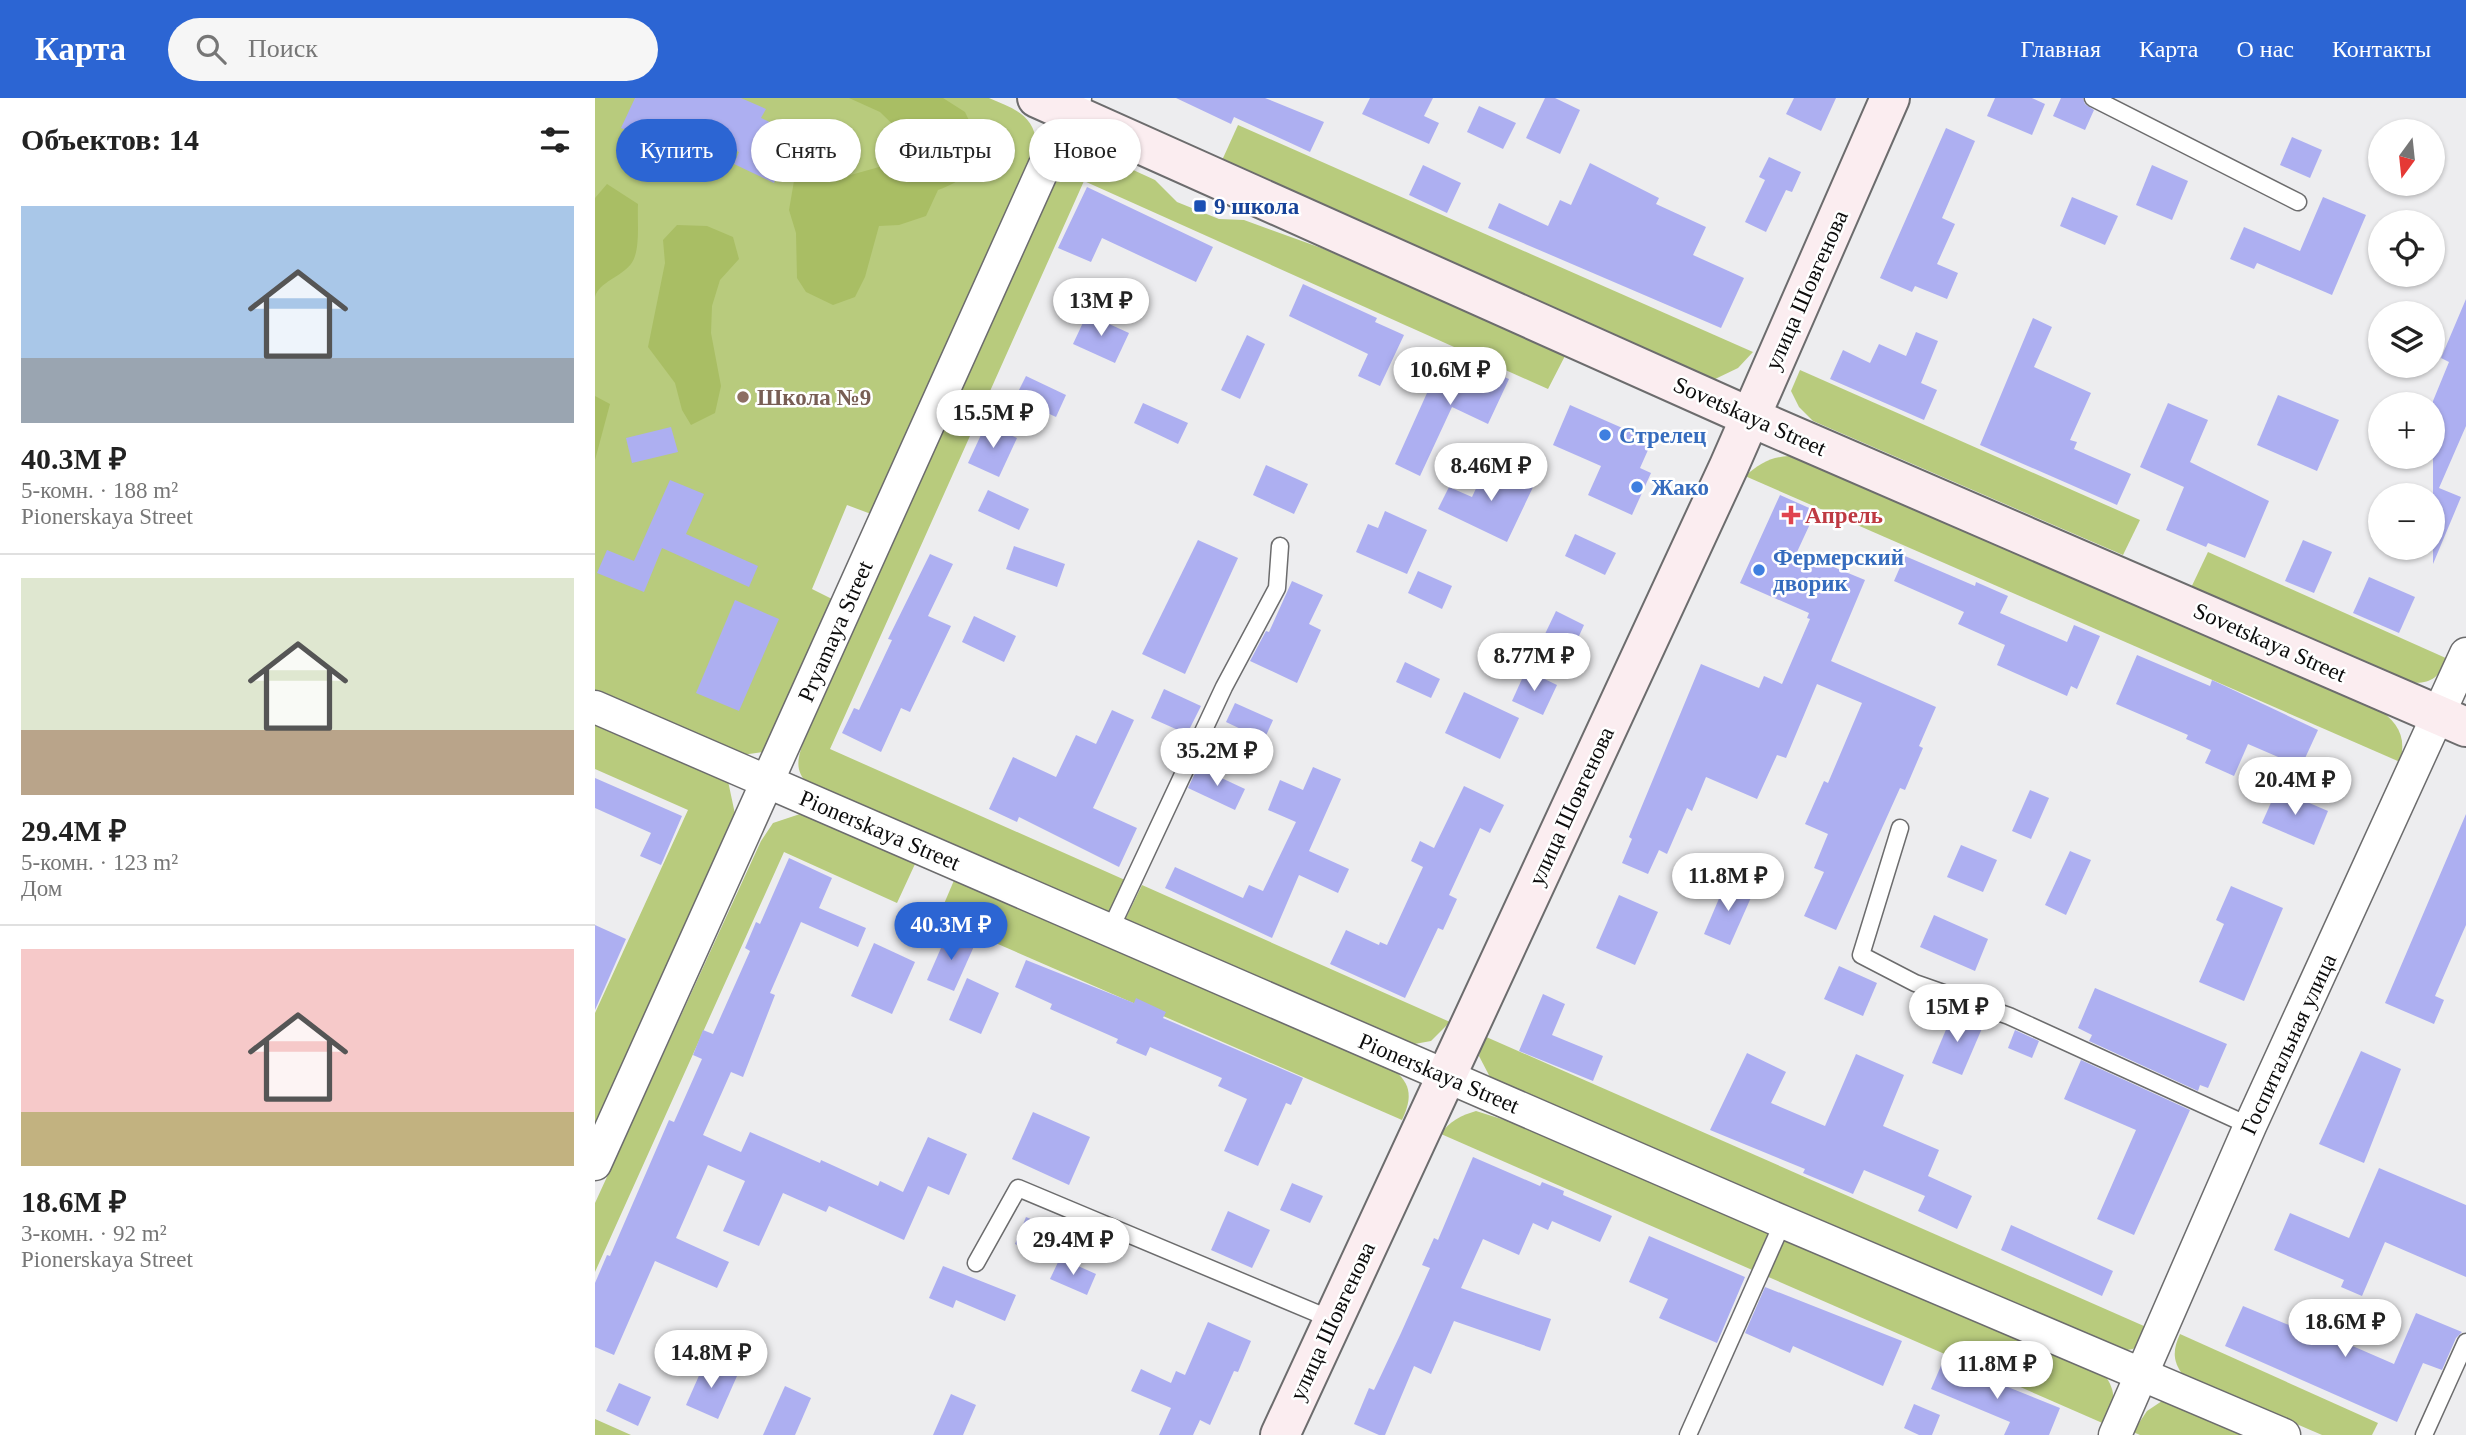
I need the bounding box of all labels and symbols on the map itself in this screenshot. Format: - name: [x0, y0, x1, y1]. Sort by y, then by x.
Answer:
- north arrow: [2368, 119, 2445, 196]
- place label: 9 школа: [1214, 194, 1300, 219]
- marker: 9 школа: [1192, 198, 1208, 214]
- street label: улица Шовгенова: [1760, 207, 1853, 374]
- pin: 13M ₽: [1052, 278, 1150, 338]
- pin: 10.6M ₽: [1385, 348, 1515, 407]
- street label: Sovetskaya Street: [1670, 372, 1830, 462]
- place label: Школа №9: [757, 385, 871, 410]
- marker: Школа №9: [735, 389, 751, 405]
- pin: 15.5M ₽: [928, 390, 1058, 450]
- place label: Стрелец: [1619, 423, 1706, 448]
- marker: Стрелец: [1597, 427, 1613, 443]
- pin: 8.46M ₽: [1426, 444, 1556, 503]
- place label: Жако: [1651, 475, 1709, 500]
- marker: Жако: [1629, 479, 1645, 495]
- place label: Апрель: [1805, 503, 1883, 528]
- marker: Апрель: [1783, 507, 1799, 523]
- place label: Фермерский дворик: [1773, 545, 1904, 596]
- street label: Pryamaya Street: [793, 556, 878, 705]
- marker: Фермерский дворик: [1751, 562, 1767, 578]
- street label: Sovetskaya Street: [2190, 598, 2350, 688]
- pin: 8.77M ₽: [1469, 634, 1599, 693]
- street label: улица Шовгенова: [1524, 723, 1619, 889]
- pin: 35.2M ₽: [1152, 728, 1282, 788]
- pin: 20.4M ₽: [2230, 758, 2360, 817]
- street label: Pionerskaya Street: [796, 785, 964, 876]
- pin: 11.8M ₽: [1663, 854, 1793, 913]
- pin: 40.3M ₽: [886, 902, 1016, 962]
- street label: Госпитальная улица: [2236, 950, 2341, 1139]
- pin: 15M ₽: [1908, 984, 2006, 1044]
- street label: Pionerskaya Street: [1355, 1028, 1523, 1119]
- pin: 29.4M ₽: [1008, 1218, 1138, 1277]
- street label: улица Шовгенова: [1285, 1238, 1380, 1404]
- pin: 18.6M ₽: [2280, 1300, 2410, 1359]
- pin: 14.8M ₽: [646, 1330, 776, 1390]
- pin: 11.8M ₽: [1932, 1342, 2062, 1401]

